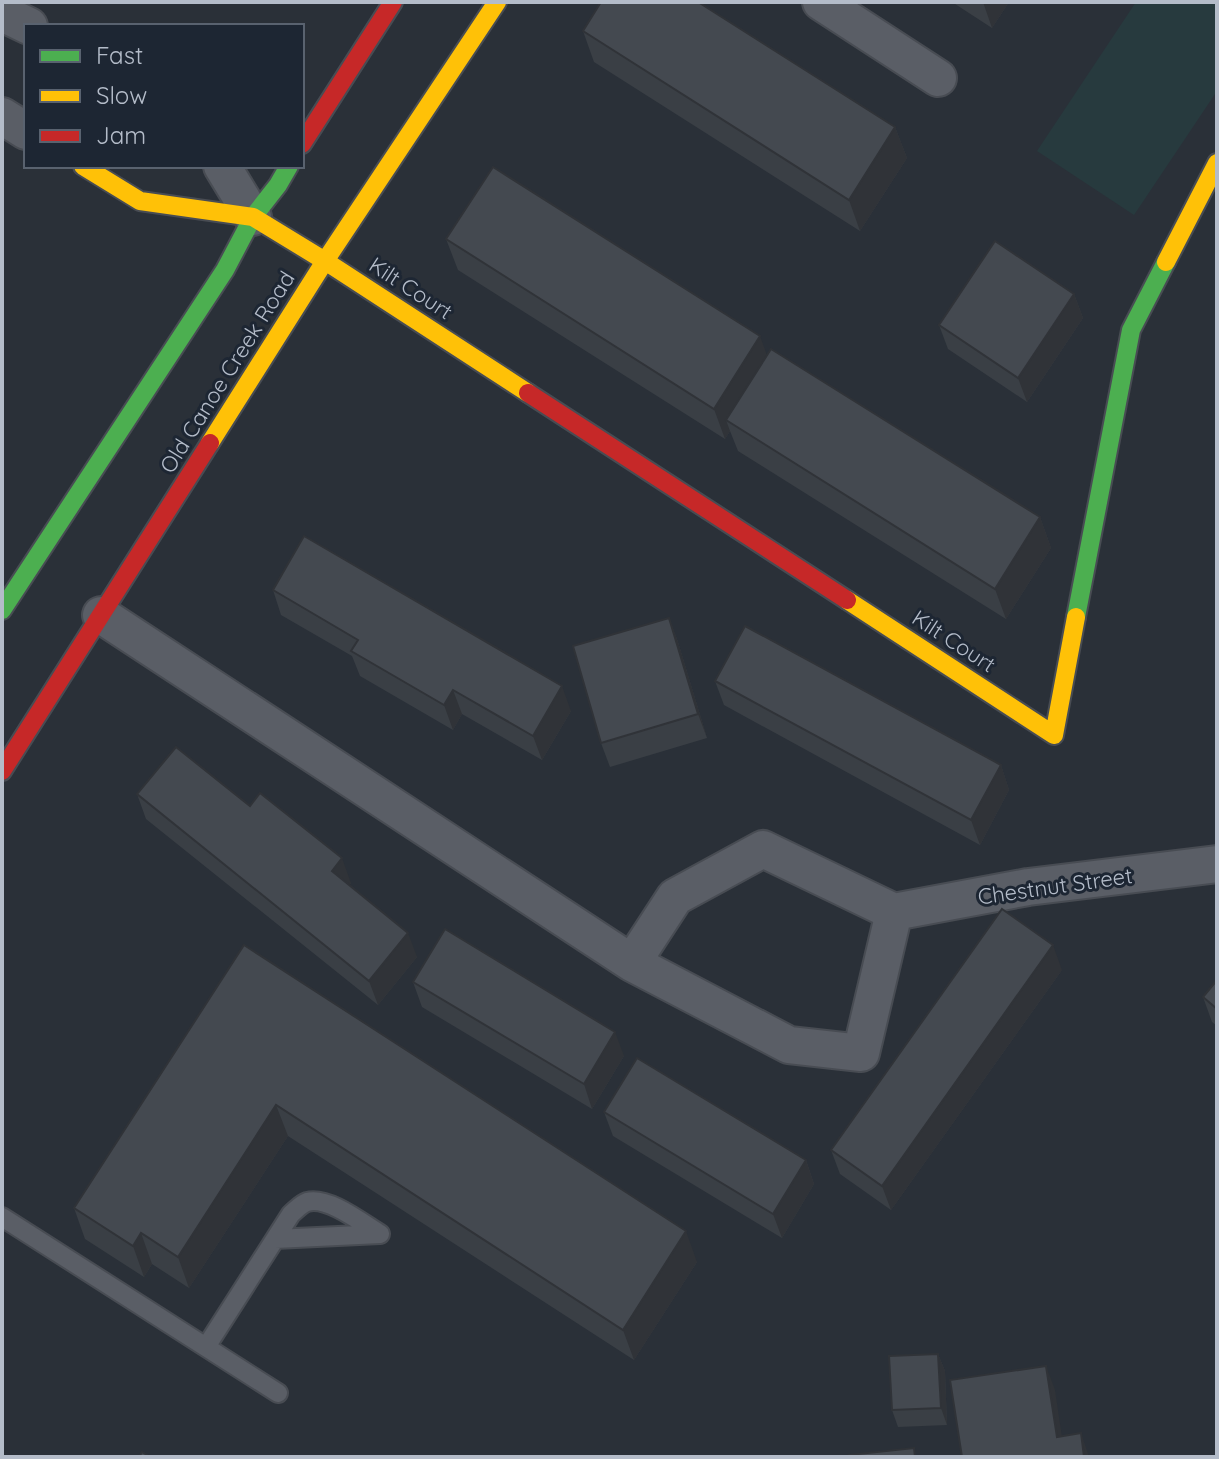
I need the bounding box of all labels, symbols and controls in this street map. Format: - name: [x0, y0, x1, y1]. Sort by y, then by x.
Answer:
- legend: [24, 24, 304, 168]
- text: Fast: [96, 40, 143, 70]
- text: Slow: [96, 80, 147, 110]
- text: Jam: [96, 120, 146, 150]
- street label: Kilt Court: [364, 251, 458, 325]
- street label: Old Canoe Creek Road: [153, 266, 301, 478]
- street label: Kilt Court: [907, 604, 1001, 678]
- street label: Chestnut Street: [976, 861, 1134, 911]

